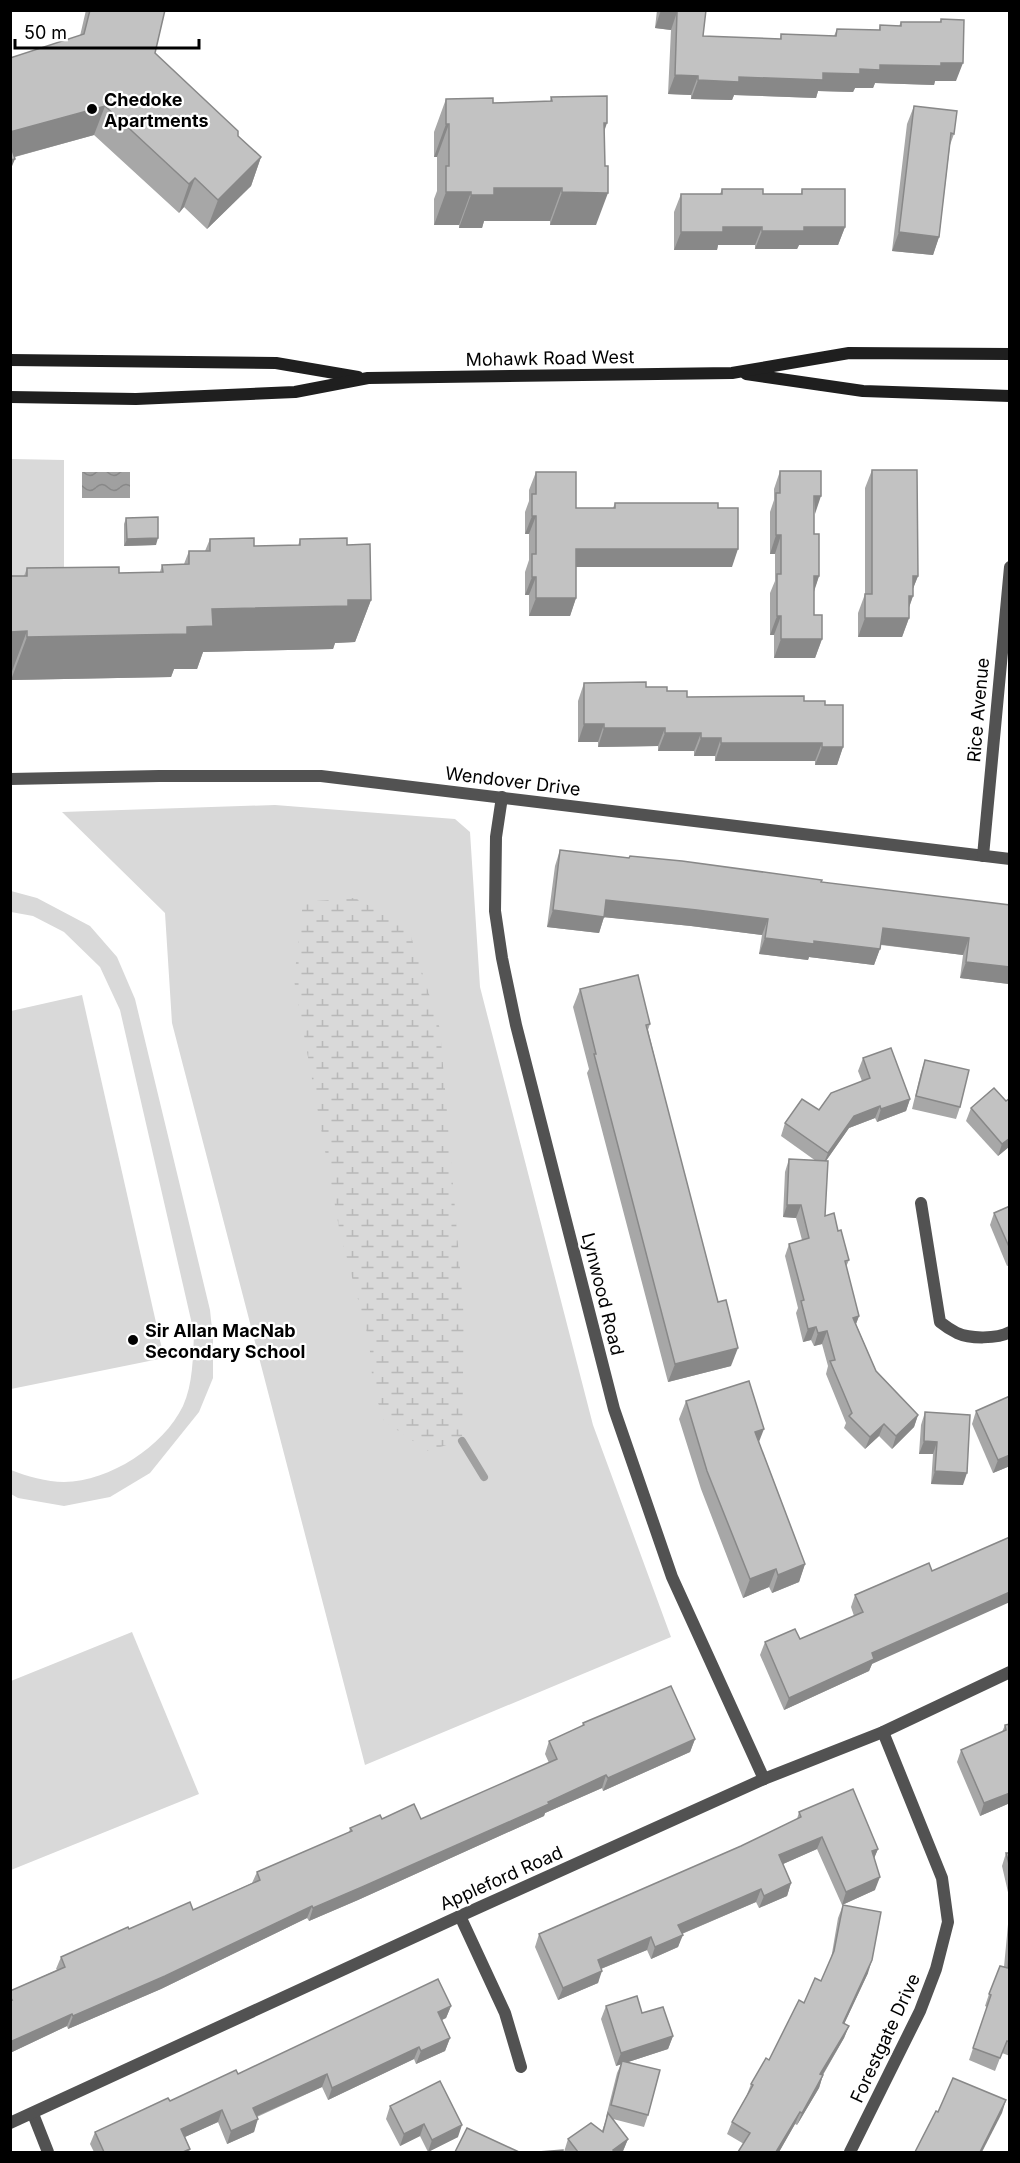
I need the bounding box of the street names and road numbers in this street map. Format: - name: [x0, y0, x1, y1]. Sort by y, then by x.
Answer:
- street label: Mohawk Road West: [465, 346, 635, 370]
- street label: Rice Avenue: [963, 657, 993, 763]
- street label: Wendover Drive: [444, 762, 582, 800]
- street label: Lynwood Road: [578, 1231, 628, 1357]
- street label: Appleford Road: [436, 1842, 566, 1914]
- street label: Forestgate Drive: [846, 1970, 924, 2106]

